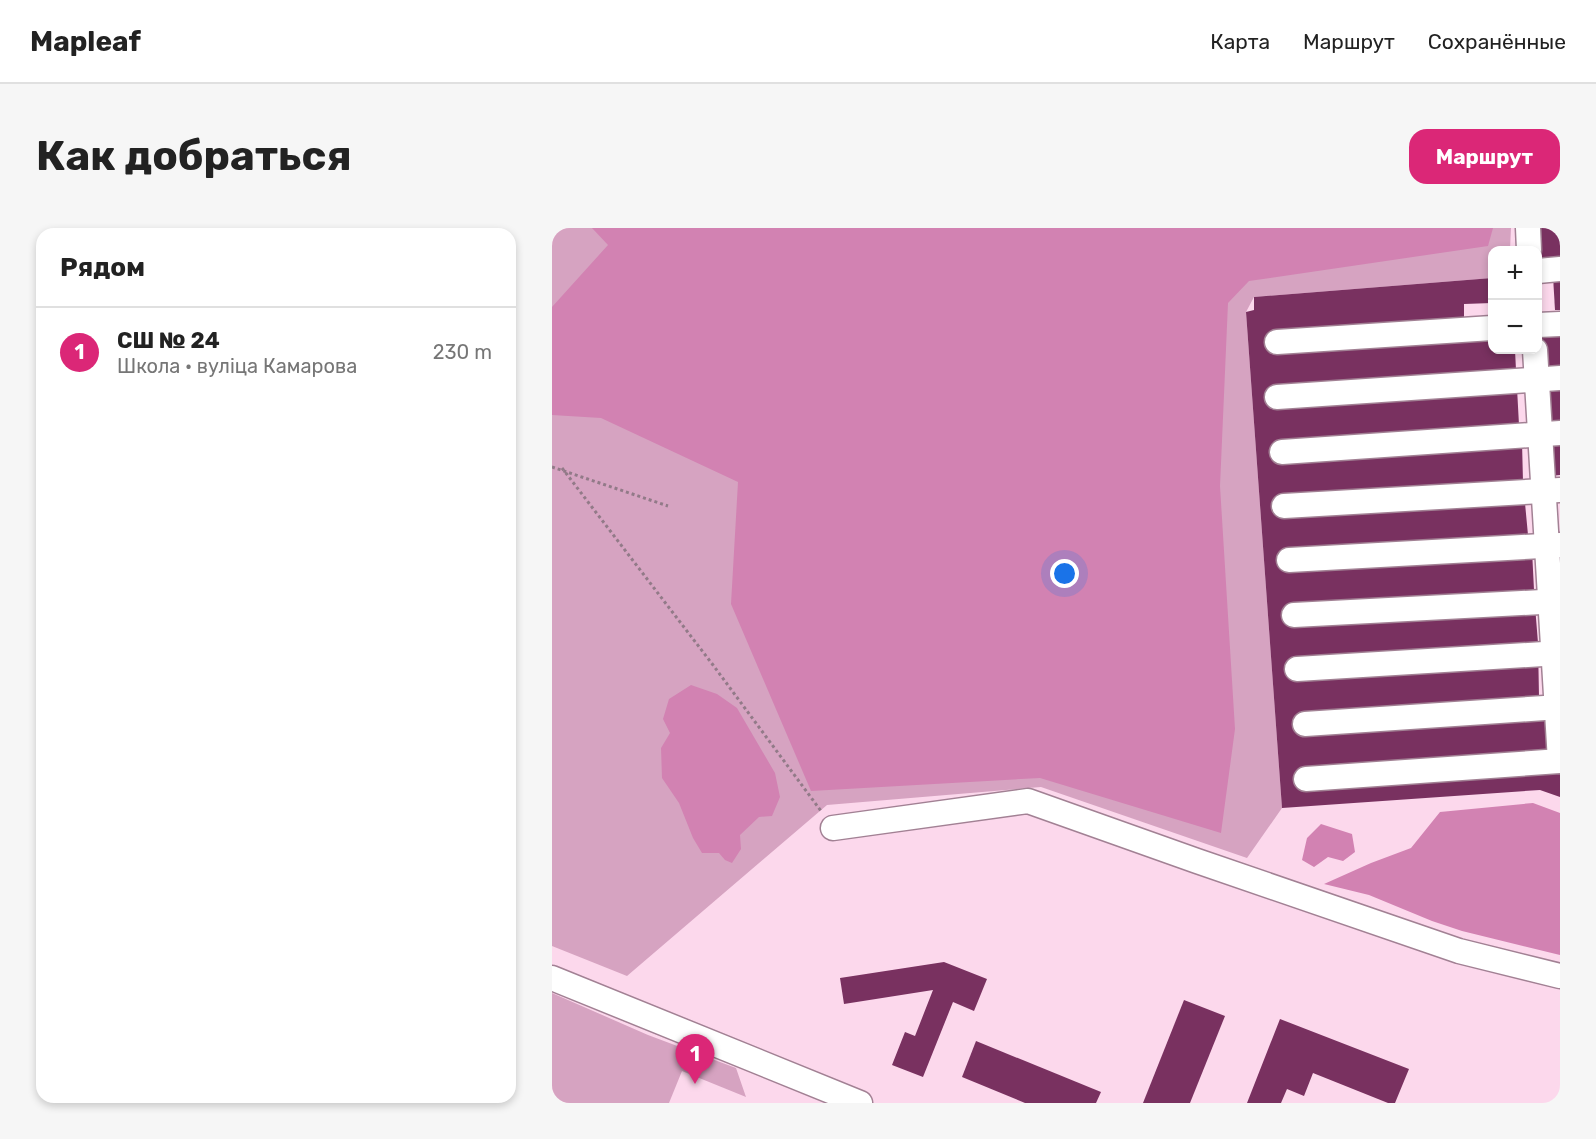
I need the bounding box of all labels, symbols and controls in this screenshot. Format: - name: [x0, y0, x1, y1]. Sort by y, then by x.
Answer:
- text: Mapleaf: [30, 25, 141, 58]
- text: Карта: [1210, 29, 1270, 54]
- text: Маршрут: [1303, 29, 1395, 54]
- text: Сохранённые: [1428, 29, 1566, 54]
- button: Маршрут: [1409, 129, 1560, 184]
- text: Как добраться: [36, 131, 352, 181]
- map controls: [1488, 246, 1542, 354]
- button: +: [1488, 246, 1542, 300]
- text: Рядом: [60, 252, 145, 283]
- button: −: [1488, 300, 1542, 354]
- text: СШ № 24: [117, 327, 220, 354]
- text: 1: [75, 340, 84, 364]
- text: 230 m: [433, 340, 492, 364]
- text: Школа · вуліца Камарова: [117, 354, 357, 378]
- your location: [1050, 559, 1079, 588]
- pin: 1: [676, 1034, 714, 1084]

